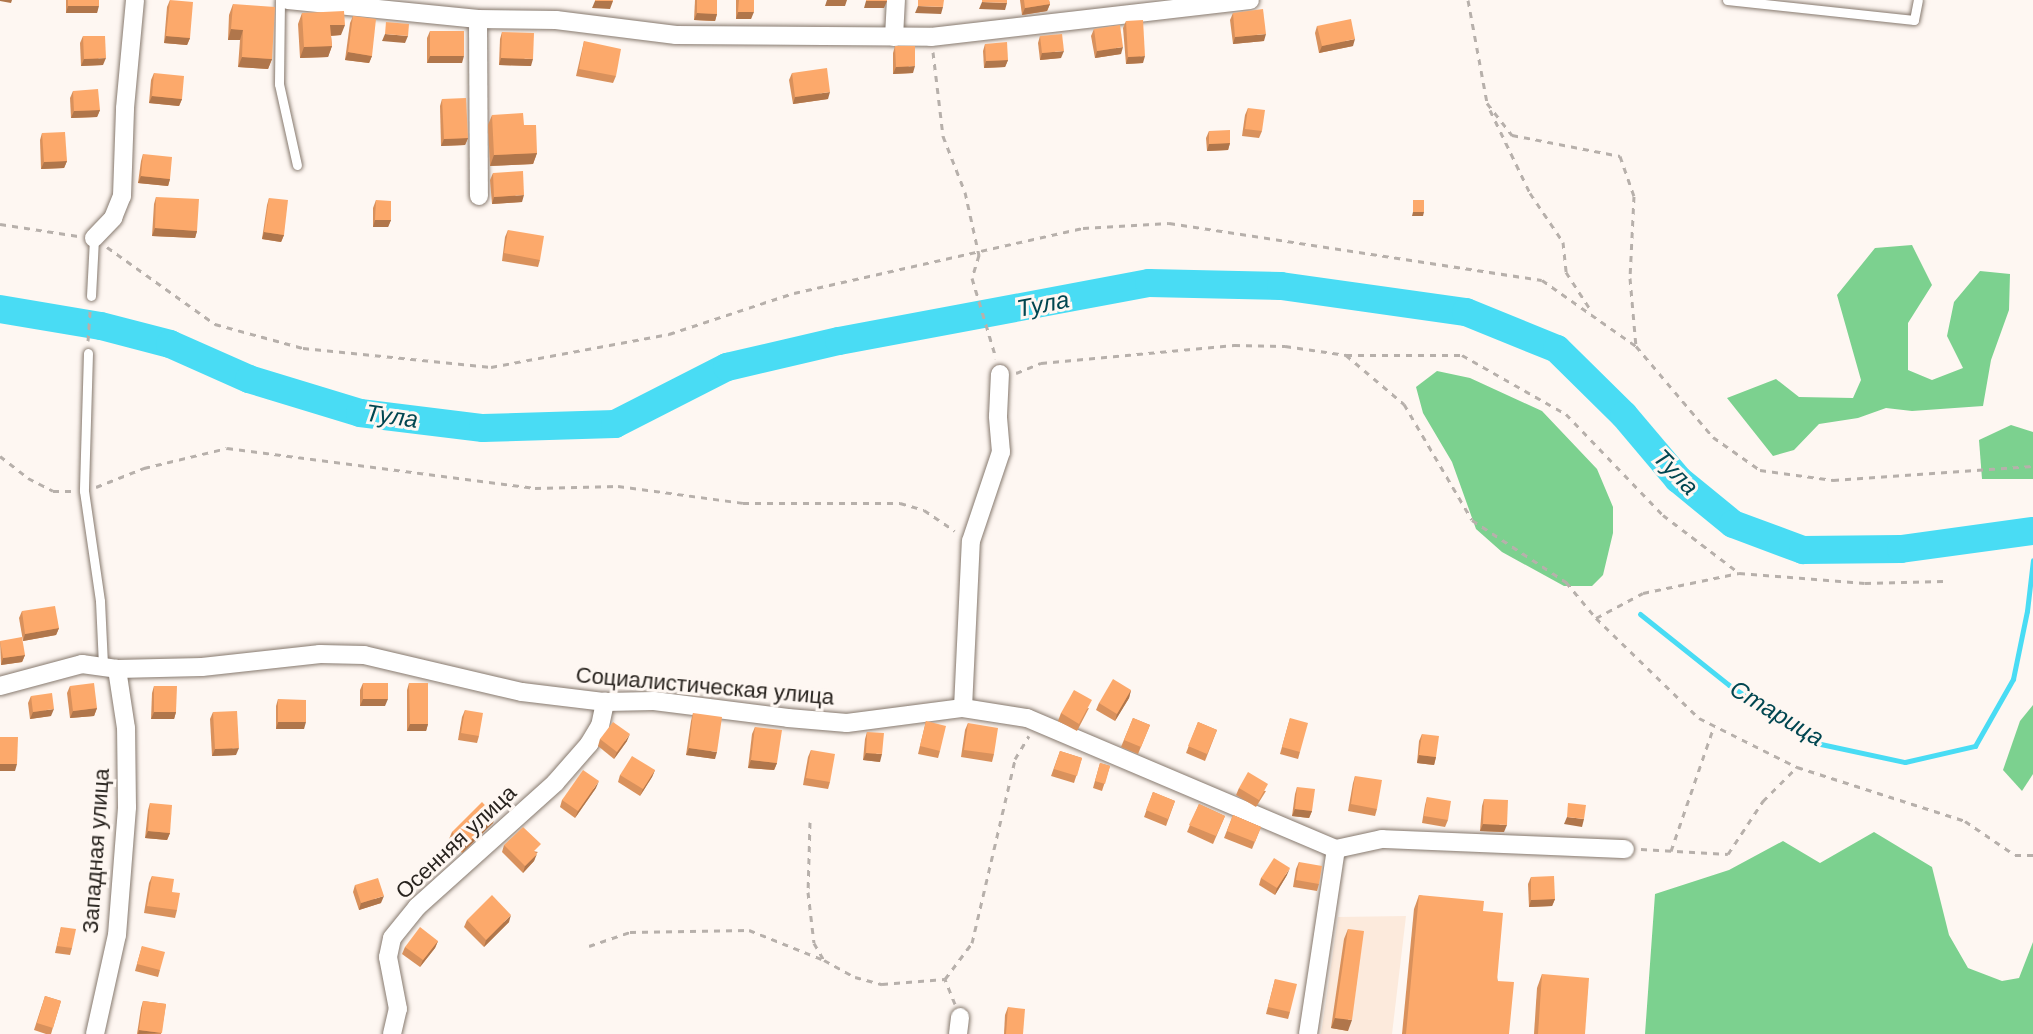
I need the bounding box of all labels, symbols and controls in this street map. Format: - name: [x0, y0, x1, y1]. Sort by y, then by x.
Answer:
- water label: Тула: [1014, 285, 1072, 323]
- water label: Тула: [364, 398, 420, 434]
- water label: Тула: [1647, 443, 1705, 501]
- street label: Социалистическая улица: [575, 662, 835, 710]
- water label: Старица: [1725, 674, 1829, 752]
- street label: Западная улица: [77, 768, 115, 934]
- street label: Осенняя улица: [390, 779, 522, 905]

